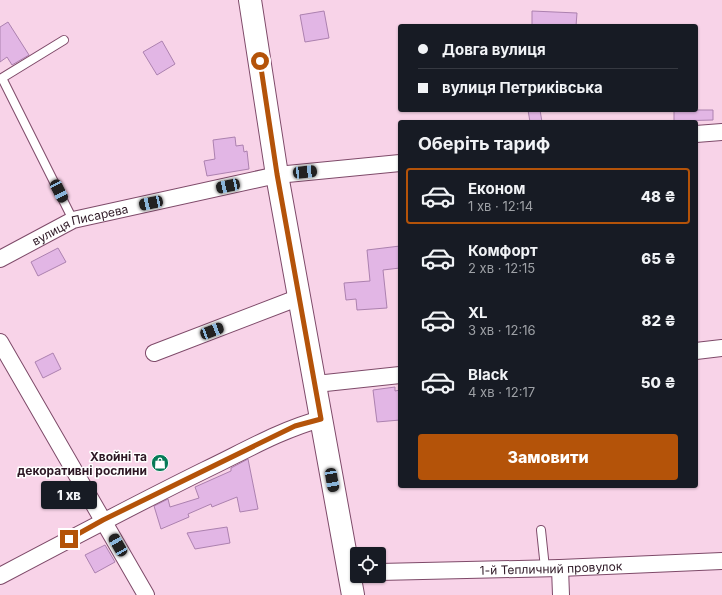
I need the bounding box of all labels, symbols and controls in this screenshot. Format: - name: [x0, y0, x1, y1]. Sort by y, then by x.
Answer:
- text: Довга вулиця: [442, 40, 546, 59]
- route start: [251, 52, 269, 70]
- text: вулиця Петриківська: [442, 78, 603, 97]
- text: Оберіть тариф: [418, 133, 550, 154]
- car: [292, 165, 318, 179]
- car: [48, 178, 70, 204]
- car: [215, 178, 241, 194]
- icon: car: [420, 178, 456, 214]
- text: Економ: [468, 179, 525, 198]
- text: 48 ₴: [641, 187, 676, 206]
- car: [138, 195, 164, 211]
- text: 1 хв · 12:14: [468, 198, 533, 214]
- street label: вулиця Писарева: [29, 201, 129, 248]
- icon: car: [420, 240, 456, 276]
- text: Комфорт: [468, 241, 538, 260]
- text: 65 ₴: [641, 249, 676, 268]
- text: 2 хв · 12:15: [468, 260, 535, 276]
- icon: car: [420, 302, 456, 338]
- text: XL: [468, 303, 488, 322]
- text: 82 ₴: [641, 311, 676, 330]
- car: [199, 321, 225, 341]
- text: 3 хв · 12:16: [468, 322, 536, 338]
- icon: car: [420, 364, 456, 400]
- text: Black: [468, 365, 508, 384]
- text: 50 ₴: [641, 373, 676, 392]
- text: 4 хв · 12:17: [468, 384, 535, 400]
- button: Замовити: [418, 434, 678, 480]
- place label: Хвойні та декоративні рослини: [17, 449, 147, 478]
- shop icon: Хвойні та декоративні рослини: [150, 453, 170, 473]
- car: [324, 467, 340, 493]
- callout: 1 хв: [41, 481, 97, 509]
- text: 1 хв: [57, 487, 81, 503]
- route end: [60, 530, 78, 548]
- car: [107, 532, 129, 558]
- map controls: [350, 547, 386, 583]
- button: locate: [350, 547, 386, 583]
- street label: 1-й Тепличний провулок: [479, 558, 623, 577]

